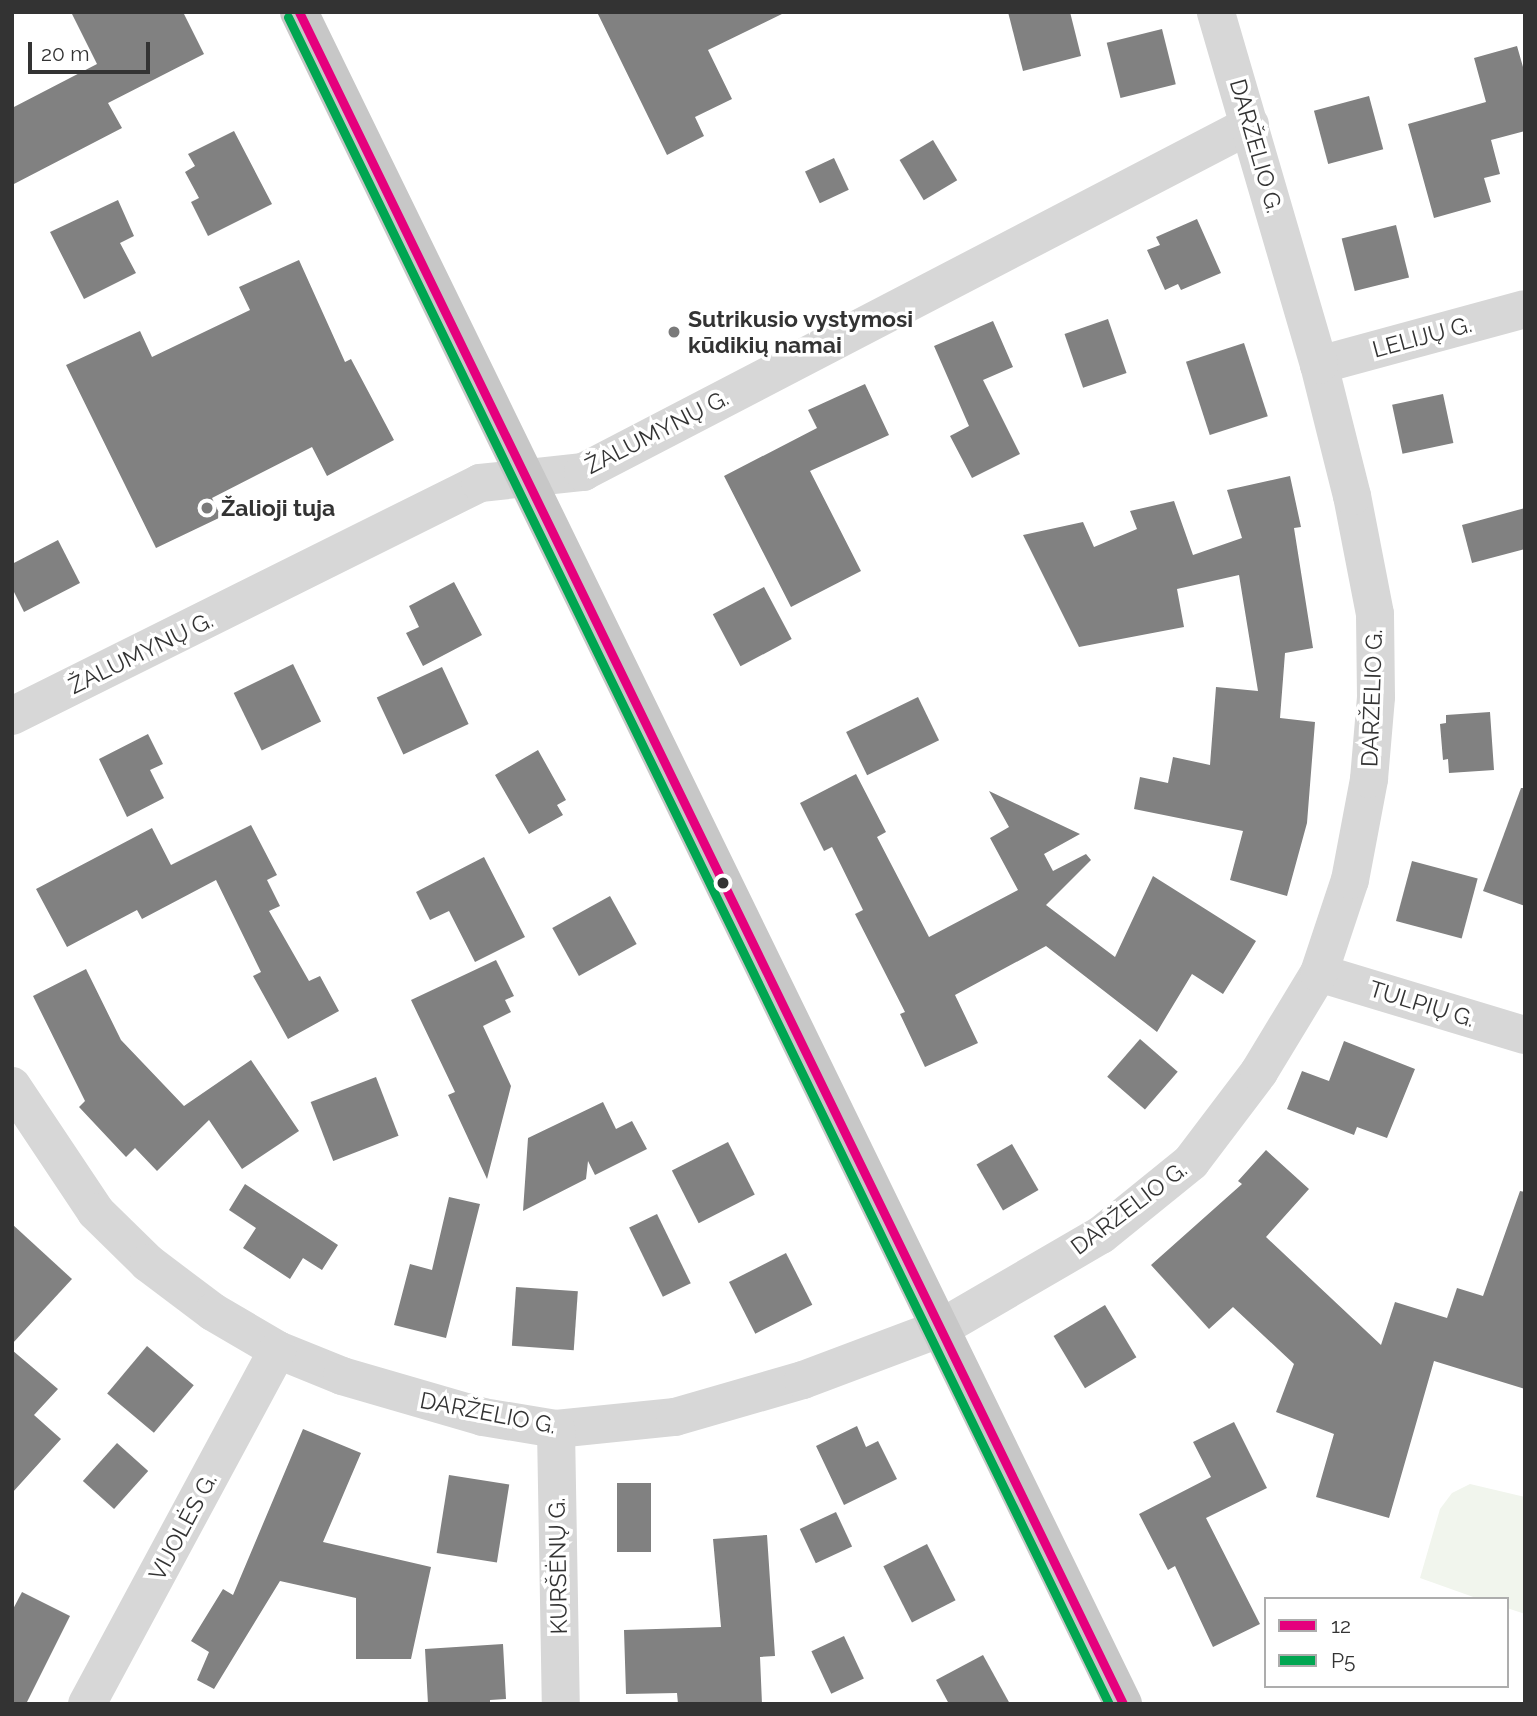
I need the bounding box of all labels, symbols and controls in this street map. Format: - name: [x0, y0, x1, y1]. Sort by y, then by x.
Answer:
- scale bar: [32, 28, 154, 72]
- text: 20 m: [41, 41, 89, 66]
- street label: DARŽELIO G.: [1224, 76, 1288, 216]
- place label: Sutrikusio vystymosi kūdikių namai: [688, 305, 914, 359]
- street label: LELIJŲ G.: [1369, 311, 1475, 363]
- marker: Sutrikusio vystymosi kūdikių namai: [666, 324, 682, 340]
- street label: ŽALUMYNŲ G.: [581, 384, 733, 480]
- place label: Žalioji tuja: [221, 494, 335, 522]
- marker: Žalioji tuja: [199, 500, 215, 516]
- street label: ŽALUMYNŲ G.: [64, 606, 218, 700]
- street label: DARŽELIO G.: [1356, 629, 1388, 767]
- unlabelled marker: [716, 876, 730, 890]
- street label: TULPIŲ G.: [1366, 975, 1478, 1033]
- street label: DARŽELIO G.: [1066, 1155, 1192, 1261]
- street label: DARŽELIO G.: [418, 1386, 558, 1440]
- street label: VIJOLĖS G.: [143, 1469, 223, 1585]
- street label: KURŠĖNŲ G.: [543, 1497, 573, 1635]
- legend: [1264, 1597, 1509, 1688]
- text: 12: [1331, 1613, 1351, 1638]
- text: P5: [1331, 1648, 1356, 1673]

